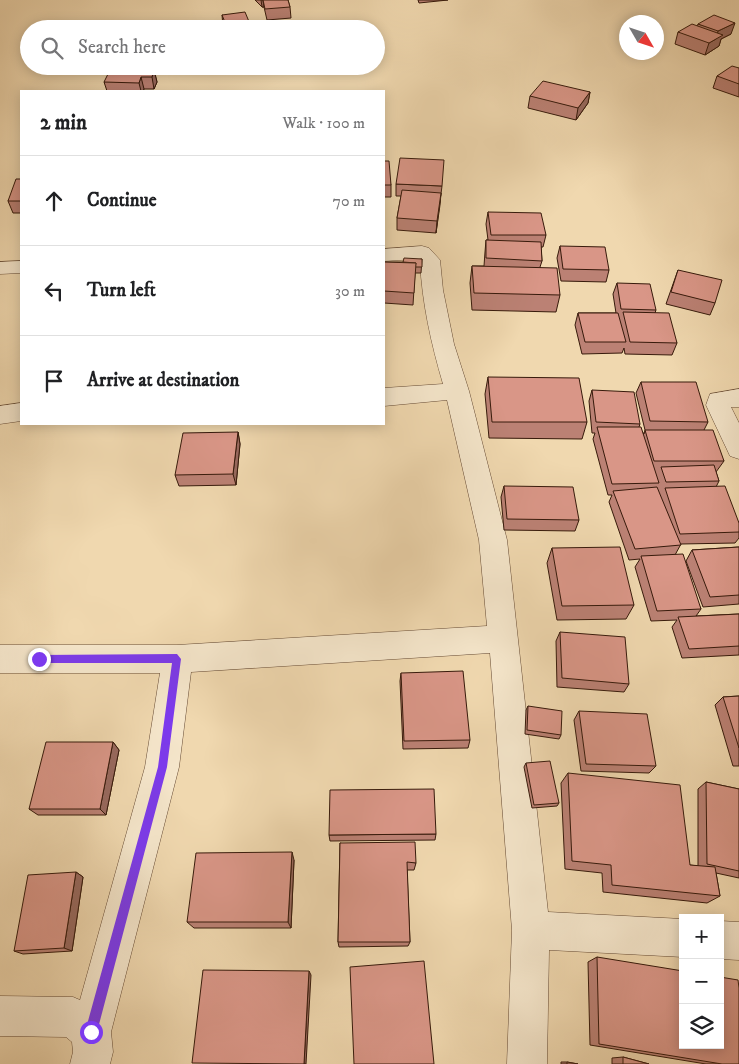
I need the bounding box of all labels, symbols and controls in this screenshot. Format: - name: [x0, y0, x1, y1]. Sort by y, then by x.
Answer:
- north arrow: [619, 15, 664, 60]
- search box: [20, 20, 385, 75]
- icon: search: [38, 34, 66, 62]
- text: Search here: [78, 36, 166, 59]
- text: 2 min: [40, 110, 87, 136]
- text: Walk · 100 m: [283, 113, 365, 133]
- icon: ahead: [40, 187, 68, 215]
- text: Continue: [87, 189, 157, 212]
- text: 70 m: [333, 191, 365, 211]
- icon: left: [40, 277, 68, 305]
- text: Turn left: [87, 279, 156, 302]
- text: 30 m: [335, 281, 365, 301]
- icon: arrive: [40, 367, 68, 395]
- text: Arrive at destination: [87, 369, 239, 392]
- route end: [28, 648, 51, 671]
- map controls: [679, 914, 724, 1049]
- button: +: [679, 914, 724, 959]
- button: −: [679, 959, 724, 1004]
- button: layers: [679, 1004, 724, 1049]
- route start: [80, 1021, 103, 1044]

